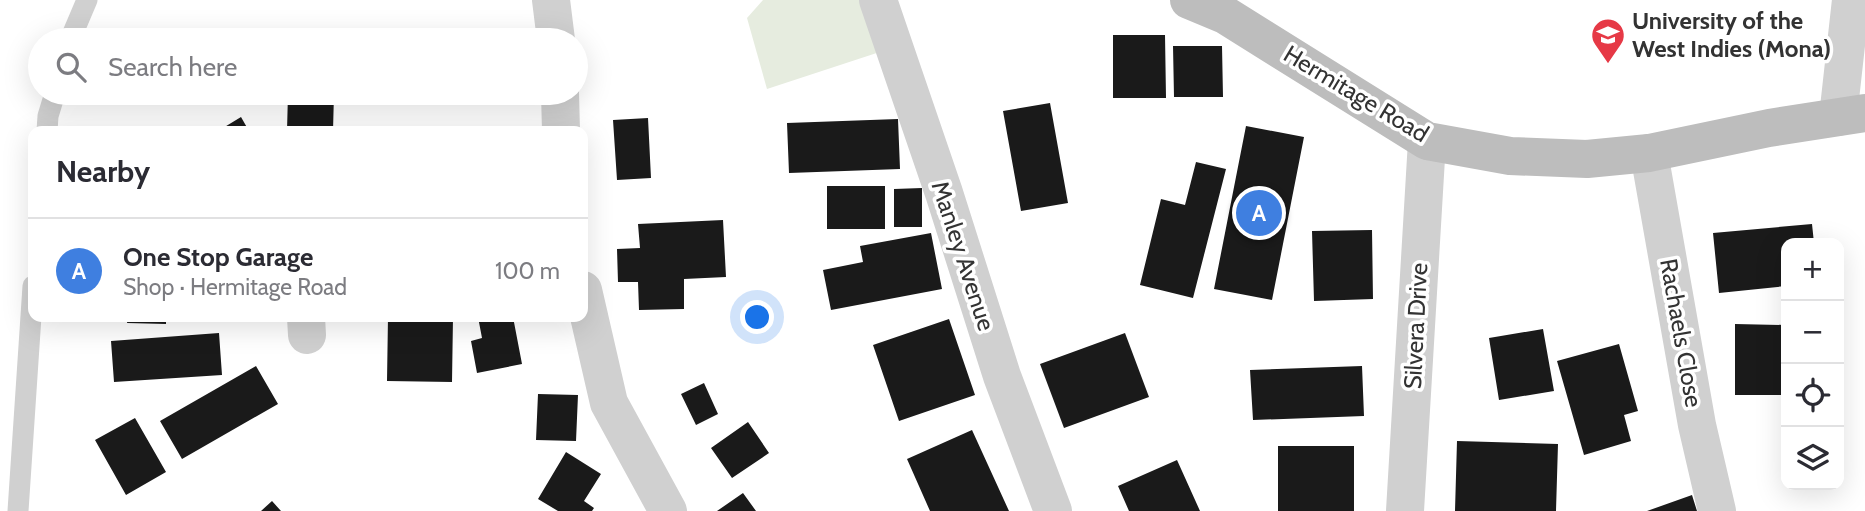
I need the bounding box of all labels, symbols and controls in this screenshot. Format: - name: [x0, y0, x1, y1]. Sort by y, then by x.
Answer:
- place label: University of the West Indies (Mona): [1632, 6, 1831, 63]
- school or university icon: University of the West Indies (Mona): [1589, 16, 1627, 65]
- search box: [28, 28, 588, 105]
- street label: Hermitage Road: [1279, 39, 1434, 148]
- icon: search: [52, 48, 90, 86]
- text: Search here: [108, 51, 237, 83]
- text: Nearby: [56, 153, 150, 190]
- street label: Manley Avenue: [926, 177, 1001, 334]
- pin: A: [1236, 187, 1282, 239]
- map controls: [1781, 238, 1844, 490]
- button: +: [1781, 238, 1844, 301]
- text: One Stop Garage: [123, 241, 313, 273]
- street label: Rachaels Close: [1654, 256, 1709, 409]
- text: A: [72, 257, 86, 285]
- text: 100 m: [495, 257, 560, 285]
- street label: Silvera Drive: [1398, 262, 1433, 390]
- text: Shop · Hermitage Road: [123, 273, 347, 301]
- your location: [740, 300, 774, 334]
- button: −: [1781, 301, 1844, 364]
- button: locate: [1781, 364, 1844, 427]
- button: layers: [1781, 427, 1844, 490]

